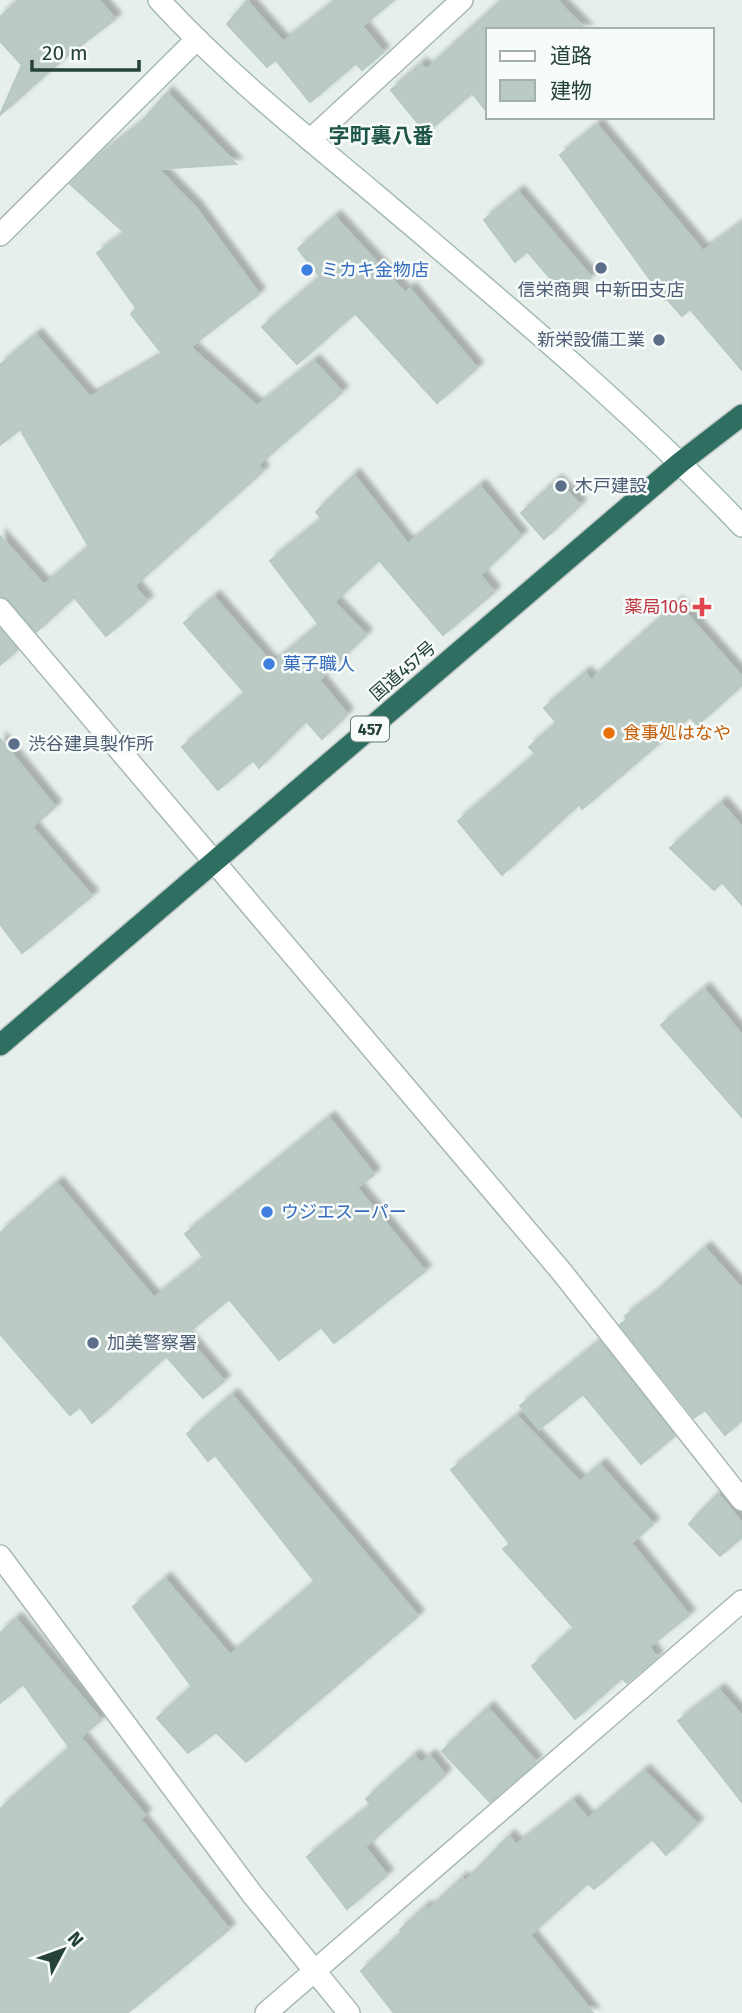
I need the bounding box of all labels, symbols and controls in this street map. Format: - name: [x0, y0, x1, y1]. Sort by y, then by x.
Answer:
- scale bar: [32, 28, 138, 72]
- legend: [486, 28, 714, 119]
- text: 20 m: [42, 40, 88, 66]
- text: 道路: [550, 43, 592, 69]
- text: 建物: [550, 78, 592, 104]
- district label: 字町裏八番: [329, 123, 434, 149]
- place label: ミカキ金物店: [321, 259, 429, 281]
- marker: 信栄商興 中新田支店: [593, 260, 609, 276]
- marker: ミカキ金物店: [299, 262, 315, 278]
- place label: 信栄商興 中新田支店: [518, 279, 684, 301]
- place label: 新栄設備工業: [537, 329, 645, 351]
- marker: 新栄設備工業: [651, 332, 667, 348]
- place label: 木戸建設: [575, 475, 647, 497]
- marker: 木戸建設: [553, 478, 569, 494]
- place label: 薬局106: [625, 596, 688, 618]
- marker: 薬局106: [694, 599, 710, 615]
- street label: 国道457号: [366, 636, 440, 706]
- place label: 菓子職人: [283, 653, 355, 675]
- marker: 菓子職人: [261, 656, 277, 672]
- road number: 457: [351, 716, 389, 742]
- place label: 食事処はなや: [623, 722, 731, 744]
- marker: 食事処はなや: [601, 725, 617, 741]
- place label: 渋谷建具製作所: [28, 733, 154, 755]
- marker: 渋谷建具製作所: [6, 736, 22, 752]
- place label: ウジエスーパー: [281, 1201, 407, 1223]
- marker: ウジエスーパー: [259, 1204, 275, 1220]
- place label: 加美警察署: [107, 1332, 197, 1354]
- marker: 加美警察署: [85, 1335, 101, 1351]
- north arrow: [28, 1915, 98, 1985]
- text: N: [63, 1927, 88, 1951]

